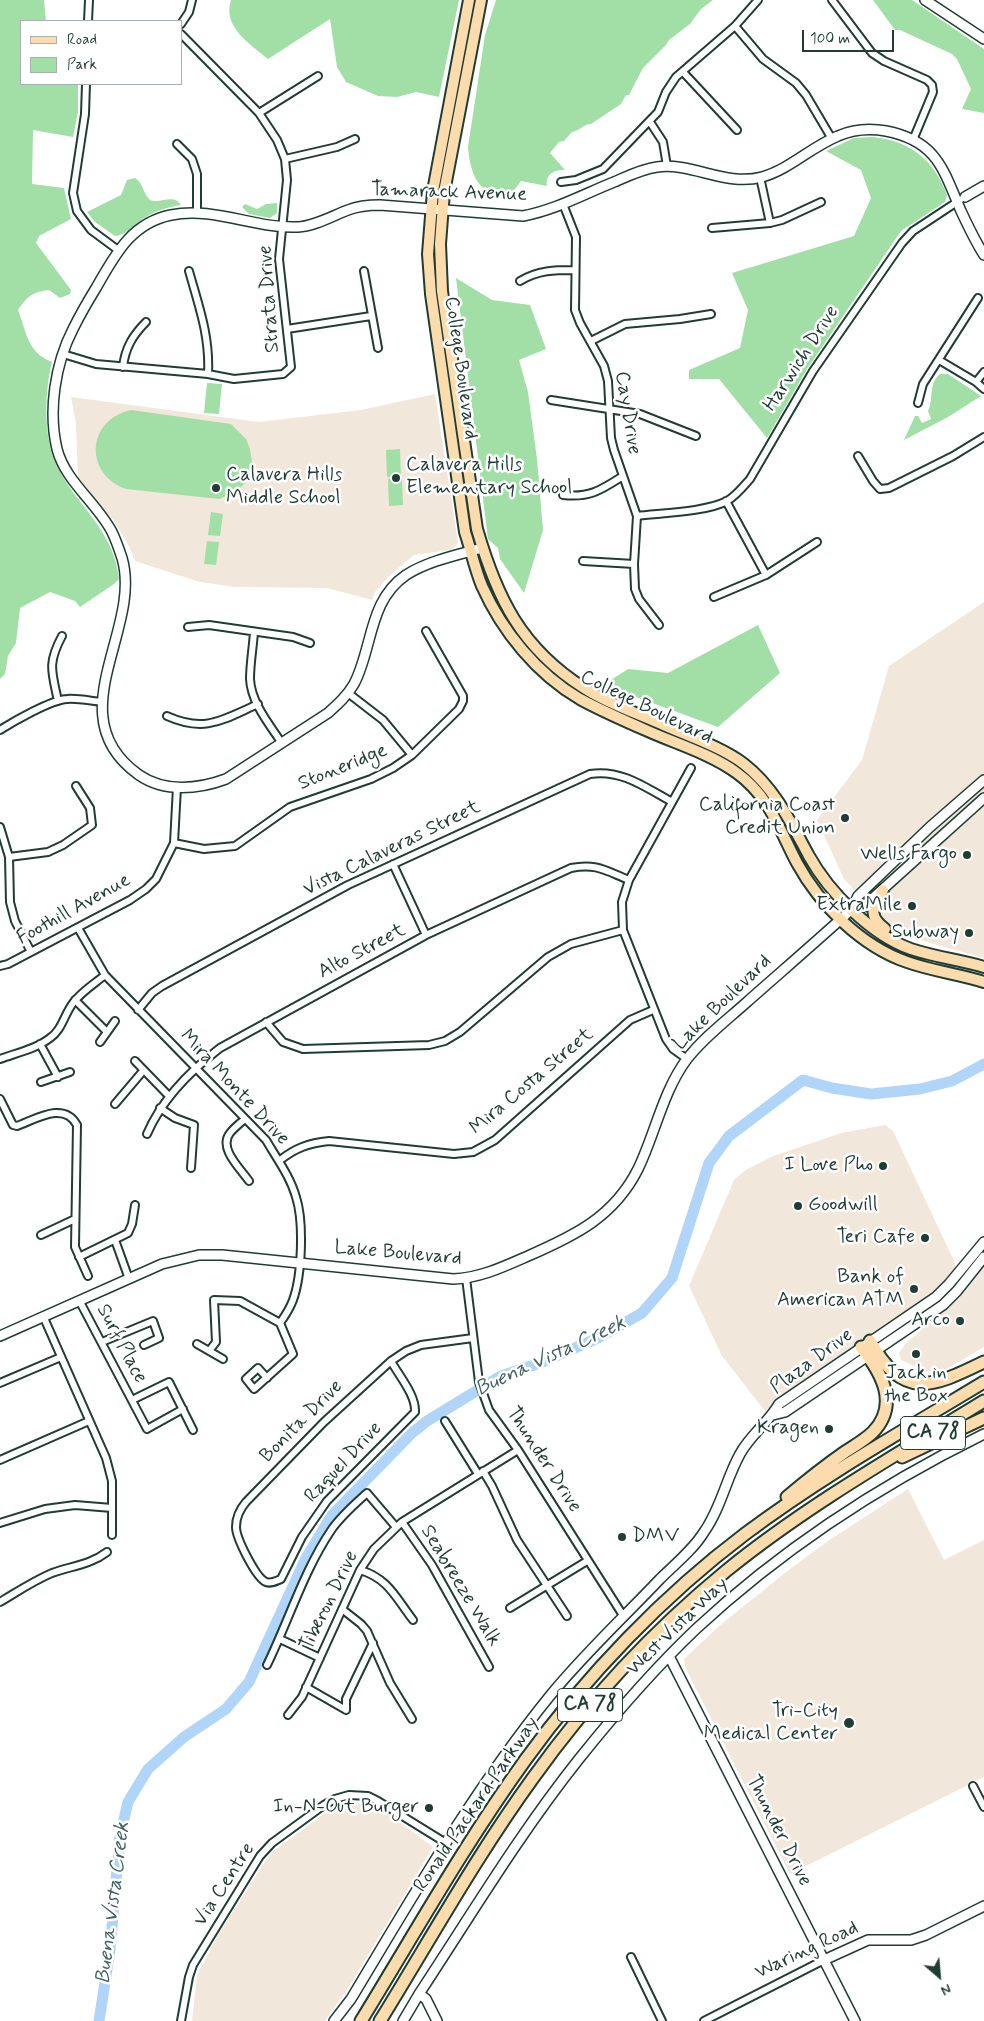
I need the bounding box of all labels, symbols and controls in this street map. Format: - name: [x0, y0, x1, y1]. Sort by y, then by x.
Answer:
- legend: [20, 20, 182, 85]
- scale bar: [804, 20, 896, 52]
- text: 100 m: [810, 29, 850, 49]
- text: Road: [67, 30, 97, 50]
- text: Park: [67, 55, 97, 75]
- street label: Tamarack Avenue: [371, 178, 527, 208]
- street label: Strata Drive: [254, 244, 286, 354]
- street label: College Boulevard: [438, 295, 482, 441]
- street label: Harwich Drive: [759, 302, 845, 416]
- street label: Cay Drive: [609, 370, 645, 456]
- place label: Calavera Hills Elementary School: [406, 454, 572, 501]
- place label: Calavera Hills Middle School: [226, 464, 342, 511]
- marker: Calavera Hills Elementary School: [390, 472, 402, 484]
- marker: Calavera Hills Middle School: [210, 482, 222, 494]
- street label: College Boulevard: [576, 666, 716, 750]
- street label: Stoneridge: [295, 739, 391, 797]
- place label: California Coast Credit Union: [699, 794, 835, 841]
- street label: Vista Calaveras Street: [300, 796, 484, 902]
- marker: California Coast Credit Union: [839, 812, 851, 824]
- place label: Wells Fargo: [860, 843, 957, 867]
- marker: Wells Fargo: [961, 849, 973, 861]
- street label: Foothill Avenue: [13, 869, 135, 951]
- place label: ExtraMile: [816, 894, 902, 918]
- marker: ExtraMile: [906, 900, 918, 912]
- street label: Alto Street: [314, 919, 410, 985]
- place label: Subway: [892, 921, 959, 945]
- marker: Subway: [963, 927, 975, 939]
- street label: Lake Boulevard: [669, 950, 777, 1056]
- street label: Mira Costa Street: [465, 1023, 599, 1141]
- street label: Mira Monte Drive: [174, 1025, 294, 1151]
- place label: I Love Pho: [784, 1154, 873, 1178]
- marker: I Love Pho: [877, 1160, 889, 1172]
- place label: Goodwill: [808, 1194, 878, 1218]
- marker: Goodwill: [792, 1200, 804, 1212]
- place label: Teri Cafe: [837, 1226, 915, 1250]
- marker: Teri Cafe: [919, 1232, 931, 1244]
- street label: Lake Boulevard: [333, 1236, 463, 1272]
- place label: Bank of American ATM: [777, 1266, 904, 1313]
- marker: Bank of American ATM: [908, 1283, 920, 1295]
- street label: Surf Place: [90, 1300, 152, 1388]
- place label: Arco: [911, 1309, 950, 1333]
- water label: Buena Vista Creek: [472, 1311, 630, 1403]
- marker: Arco: [954, 1315, 966, 1327]
- street label: Plaza Drive: [766, 1324, 858, 1400]
- marker: Jack in the Box: [910, 1348, 922, 1360]
- place label: Jack in the Box: [884, 1362, 948, 1409]
- street label: Bonita Drive: [255, 1375, 349, 1469]
- street label: Thunder Drive: [500, 1403, 586, 1517]
- road number: CA 78: [900, 1416, 966, 1450]
- street label: Raquel Drive: [300, 1417, 388, 1509]
- place label: Kragen: [757, 1417, 819, 1441]
- marker: Kragen: [823, 1423, 835, 1435]
- street label: Seabreeze Walk: [414, 1521, 506, 1651]
- place label: DMV: [632, 1525, 680, 1549]
- marker: DMV: [616, 1531, 628, 1543]
- street label: Tiberon Drive: [295, 1547, 365, 1655]
- street label: West Vista Way: [622, 1573, 734, 1681]
- road number: CA 78: [558, 1688, 622, 1722]
- place label: Tri-City Medical Center: [704, 1700, 838, 1747]
- street label: Ronald Packard Parkway: [409, 1713, 545, 1897]
- marker: Tri-City Medical Center: [842, 1716, 856, 1730]
- street label: Thunder Drive: [740, 1771, 816, 1891]
- place label: In-N-Out Burger: [273, 1796, 419, 1820]
- marker: In-N-Out Burger: [423, 1802, 435, 1814]
- water label: Buena Vista Creek: [92, 1820, 136, 1986]
- street label: Via Centre: [189, 1839, 261, 1931]
- street label: Waring Road: [752, 1917, 862, 1985]
- north arrow: [914, 1951, 964, 2001]
- text: N: [938, 1979, 954, 1999]

